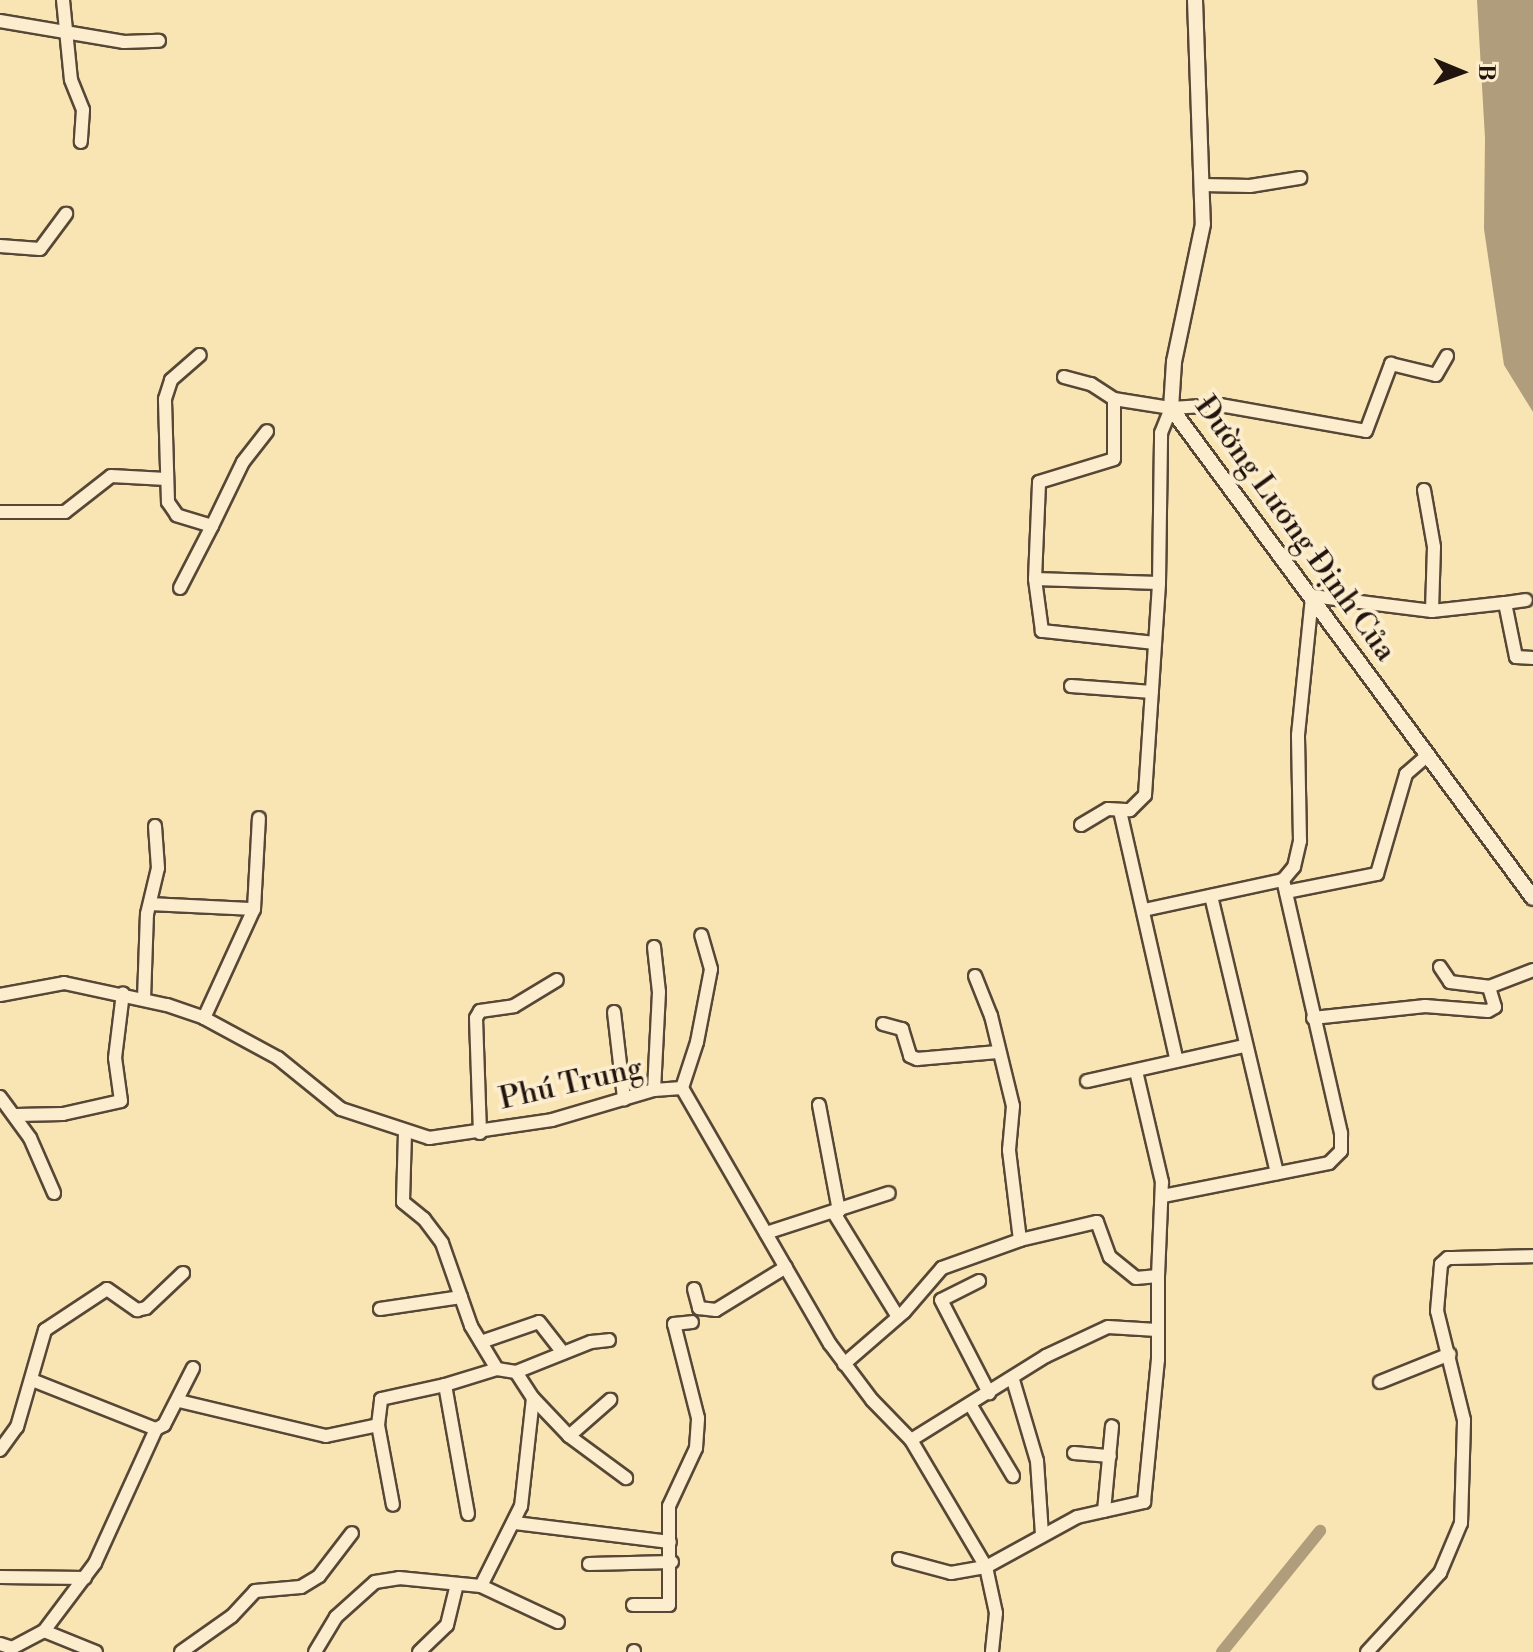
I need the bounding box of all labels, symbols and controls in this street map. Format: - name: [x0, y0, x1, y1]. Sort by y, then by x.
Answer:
- north arrow: [1421, 32, 1501, 112]
- text: B: [1472, 64, 1499, 81]
- street label: Đường Lương Định Của: [1187, 390, 1403, 668]
- street label: Phú Trung: [496, 1050, 646, 1118]

